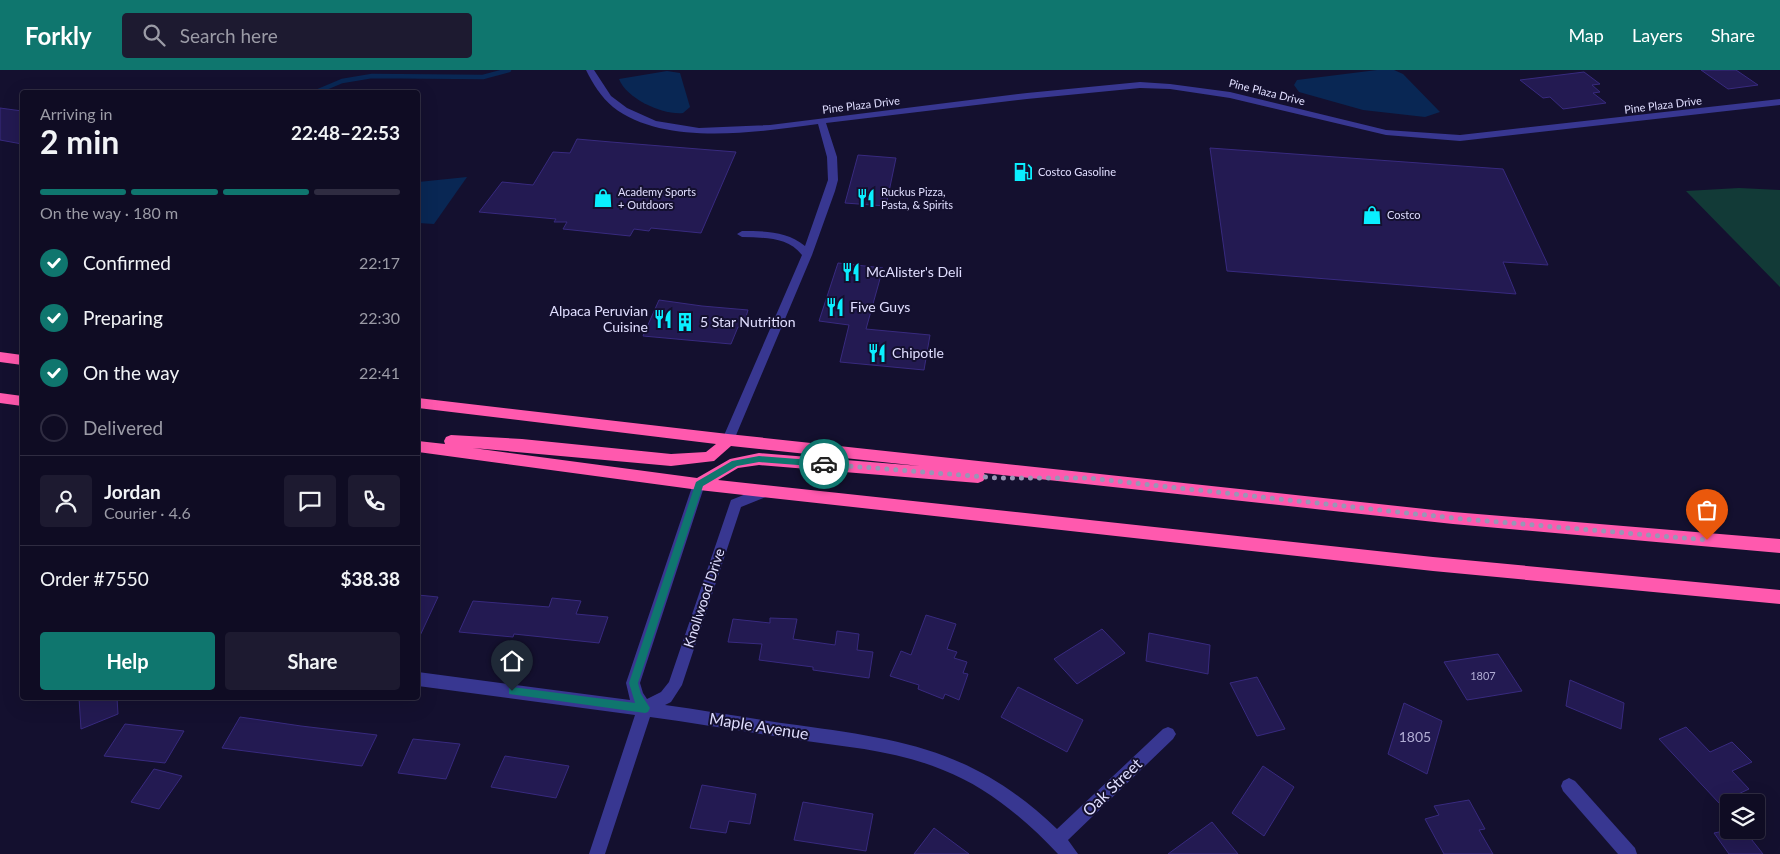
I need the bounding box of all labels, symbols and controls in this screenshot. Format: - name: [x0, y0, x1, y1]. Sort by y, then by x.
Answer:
- search box: [122, 13, 472, 58]
- text: Forkly: [25, 21, 92, 50]
- icon: search: [140, 21, 168, 49]
- text: Search here: [180, 24, 278, 47]
- text: Map: [1568, 24, 1604, 46]
- text: Layers: [1632, 24, 1683, 46]
- text: Share: [1711, 24, 1755, 46]
- street label: Pine Plaza Drive: [1228, 76, 1307, 107]
- street label: Pine Plaza Drive: [821, 93, 901, 116]
- street label: Pine Plaza Drive: [1623, 93, 1703, 116]
- text: Arriving in: [40, 104, 113, 123]
- text: 22:48–22:53: [291, 121, 400, 144]
- text: 2 min: [40, 122, 119, 161]
- fuel station icon: Costco Gasoline: [1012, 161, 1034, 183]
- place label: Costco Gasoline: [1038, 165, 1116, 178]
- place label: Academy Sports + Outdoors: [618, 185, 696, 211]
- place label: Ruckus Pizza, Pasta, & Spirits: [881, 185, 953, 211]
- shop icon: Academy Sports + Outdoors: [592, 187, 614, 209]
- restaurant icon: Ruckus Pizza, Pasta, & Spirits: [855, 187, 877, 209]
- text: On the way · 180 m: [40, 203, 178, 222]
- shop icon: Costco: [1361, 204, 1383, 226]
- place label: Costco: [1387, 208, 1421, 221]
- icon: check: [40, 249, 68, 277]
- text: Confirmed: [83, 251, 171, 274]
- text: 22:17: [359, 253, 400, 272]
- restaurant icon: McAlister's Deli: [840, 261, 862, 283]
- place label: McAlister's Deli: [866, 263, 962, 280]
- restaurant icon: Five Guys: [824, 296, 846, 318]
- place label: Five Guys: [850, 298, 910, 315]
- place label: Alpaca Peruvian Cuisine: [550, 302, 648, 335]
- icon: check: [40, 304, 68, 332]
- text: Preparing: [83, 306, 163, 329]
- text: 22:30: [359, 308, 400, 327]
- restaurant icon: Alpaca Peruvian Cuisine: [652, 308, 674, 330]
- building icon: 5 Star Nutrition: [674, 311, 696, 333]
- place label: 5 Star Nutrition: [700, 313, 796, 330]
- restaurant icon: Chipotle: [866, 342, 888, 364]
- place label: Chipotle: [892, 344, 944, 361]
- icon: check: [40, 359, 68, 387]
- text: On the way: [83, 361, 179, 384]
- text: 22:41: [359, 363, 400, 382]
- text: Delivered: [83, 416, 163, 439]
- courier: [799, 439, 849, 489]
- icon: car: [810, 450, 838, 478]
- button: person: [40, 475, 92, 527]
- button: chat: [284, 475, 336, 527]
- button: phone: [348, 475, 400, 527]
- text: Jordan: [104, 480, 161, 503]
- pin: [1686, 489, 1728, 540]
- icon: bag: [1693, 496, 1721, 524]
- text: Courier · 4.6: [104, 503, 191, 522]
- street label: Knollwood Drive: [679, 546, 728, 650]
- text: Order #7550: [40, 567, 149, 590]
- text: $38.38: [340, 567, 400, 590]
- button: Help: [40, 632, 215, 690]
- button: Share: [225, 632, 400, 690]
- pin: [491, 640, 533, 691]
- icon: home: [498, 647, 526, 675]
- house number: 1807: [1470, 669, 1496, 682]
- street label: Maple Avenue: [708, 708, 810, 743]
- house number: 1805: [1399, 728, 1431, 745]
- street label: Oak Street: [1078, 754, 1145, 819]
- map controls: [1720, 794, 1765, 839]
- button: layers: [1720, 794, 1765, 839]

